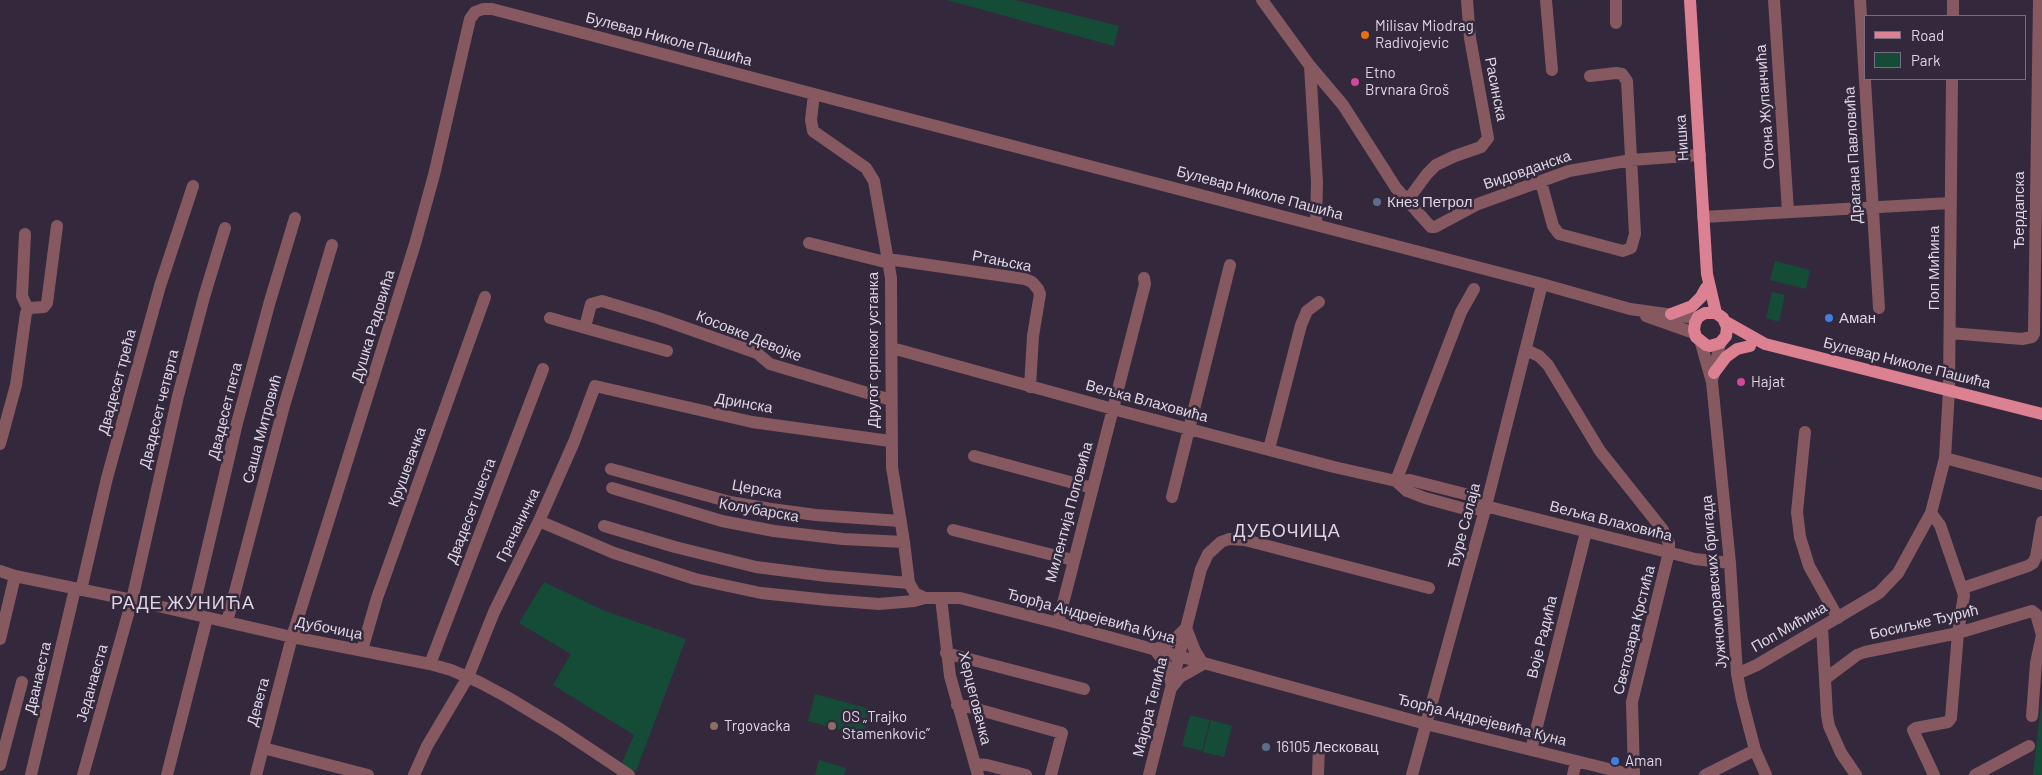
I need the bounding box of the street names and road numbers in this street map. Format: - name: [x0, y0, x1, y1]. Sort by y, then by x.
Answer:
- street label: Булевар Николе Пашића: [584, 8, 754, 70]
- street label: Отона Жупанчића: [1752, 44, 1778, 170]
- street label: Расинска: [1481, 56, 1511, 122]
- street label: Драгана Павловића: [1840, 86, 1866, 224]
- street label: Нишка: [1671, 114, 1693, 162]
- street label: Видовданска: [1481, 147, 1573, 193]
- street label: Булевар Николе Пашића: [1175, 162, 1345, 224]
- street label: Ђердапска: [2010, 171, 2028, 249]
- street label: Поп Мићина: [1925, 226, 1943, 310]
- street label: Ртањска: [971, 246, 1033, 276]
- street label: Душка Радовића: [347, 268, 399, 384]
- street label: Другог српског устанка: [864, 272, 882, 428]
- street label: Косовке Девојке: [694, 307, 804, 365]
- street label: Двадесет трећа: [94, 327, 140, 437]
- street label: Булевар Николе Пашића: [1822, 334, 1992, 392]
- street label: Двадесет четврта: [135, 348, 183, 470]
- street label: Двадесет пета: [204, 360, 246, 462]
- street label: Саша Митровић: [239, 373, 285, 485]
- street label: Вељка Влаховића: [1084, 376, 1210, 426]
- street label: Дринска: [714, 389, 774, 417]
- street label: Крушевачка: [384, 425, 430, 509]
- street label: Милентија Поповића: [1042, 440, 1096, 584]
- street label: Двадесет шеста: [443, 456, 499, 566]
- street label: Церска: [731, 476, 783, 502]
- street label: Ђуре Салаја: [1444, 481, 1484, 571]
- street label: Грачаничка: [492, 485, 544, 565]
- street label: Колубарска: [718, 494, 800, 526]
- street label: Јужноморавских бригада: [1697, 495, 1731, 669]
- street label: Вељка Влаховића: [1548, 497, 1674, 545]
- street label: Светозара Крстића: [1609, 563, 1659, 697]
- street label: Ђорђа Андрејевића Куна: [1005, 585, 1177, 647]
- street label: Воје Радића: [1523, 594, 1561, 680]
- street label: Поп Мићина: [1748, 598, 1830, 656]
- street label: Босиљке Ђурић: [1868, 601, 1980, 643]
- street label: Дубочица: [294, 613, 364, 643]
- street label: Дванаеста: [21, 640, 55, 716]
- street label: Једанаеста: [72, 642, 112, 724]
- street label: Херцеговачка: [955, 649, 995, 747]
- street label: Мајора Тепића: [1129, 655, 1171, 759]
- street label: Девета: [243, 676, 273, 728]
- street label: Ђорђа Андрејевића Куна: [1396, 690, 1568, 750]

